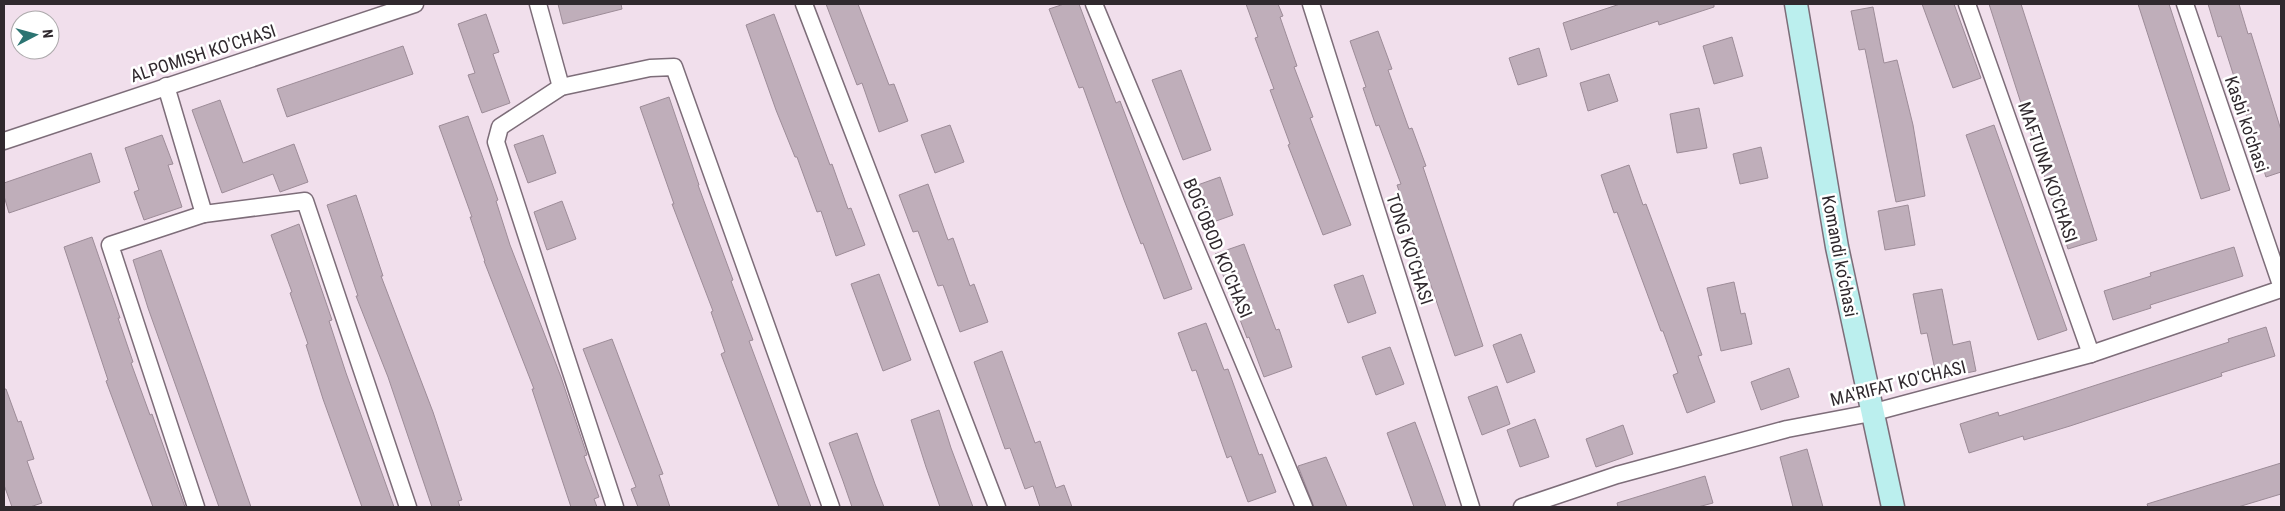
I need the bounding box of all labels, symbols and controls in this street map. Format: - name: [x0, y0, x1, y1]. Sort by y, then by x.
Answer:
- north arrow: [10, 10, 60, 60]
- street label: ALPOMISH KO'CHASI: [128, 20, 278, 86]
- text: N: [40, 29, 56, 39]
- street label: Kasbi ko'chasi: [2221, 73, 2273, 175]
- street label: MAFTUNA KO'CHASI: [2014, 99, 2082, 245]
- street label: BOG'OBOD KO'CHASI: [1179, 175, 1257, 321]
- street label: TONG KO'CHASI: [1382, 191, 1438, 307]
- street label: Komandi ko‘chasi: [1818, 193, 1862, 319]
- street label: MA'RIFAT KO'CHASI: [1828, 356, 1968, 410]

